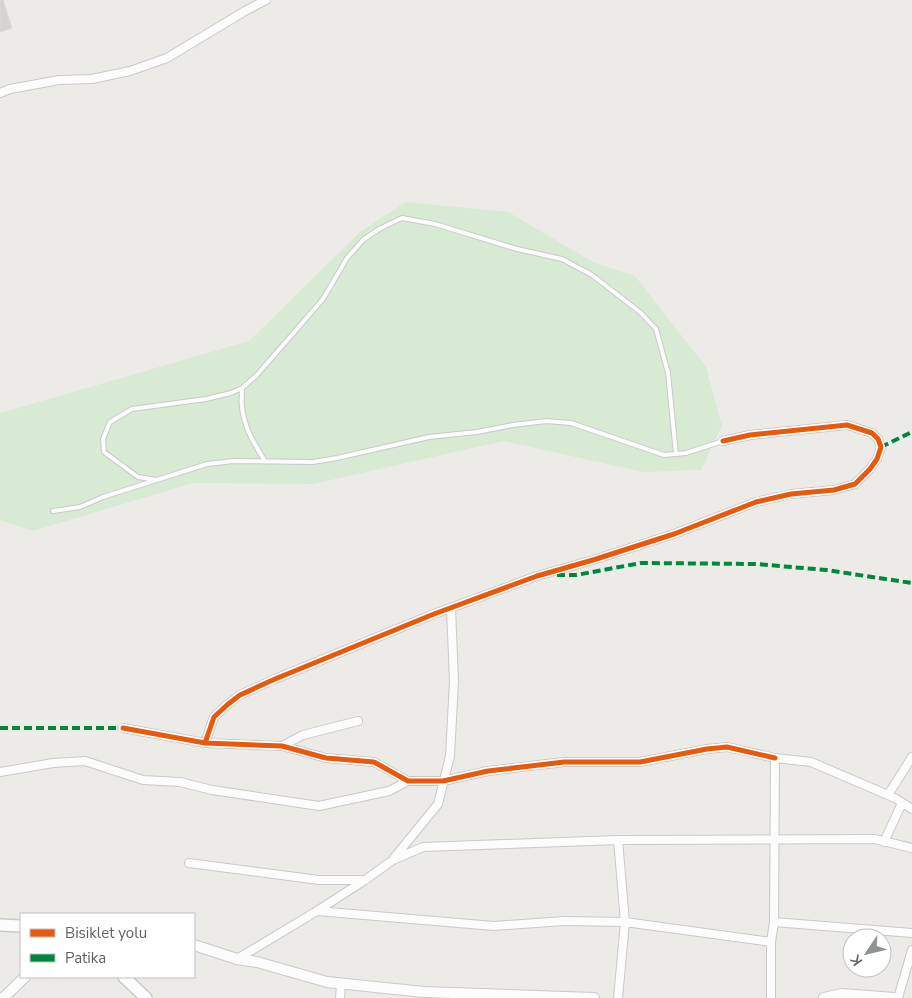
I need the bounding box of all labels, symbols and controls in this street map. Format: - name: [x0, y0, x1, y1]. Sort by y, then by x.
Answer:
- legend: [20, 913, 195, 978]
- text: Bisiklet yolu: [65, 923, 147, 943]
- north arrow: [842, 928, 892, 978]
- text: Patika: [65, 948, 106, 968]
- text: K: [846, 950, 867, 969]

